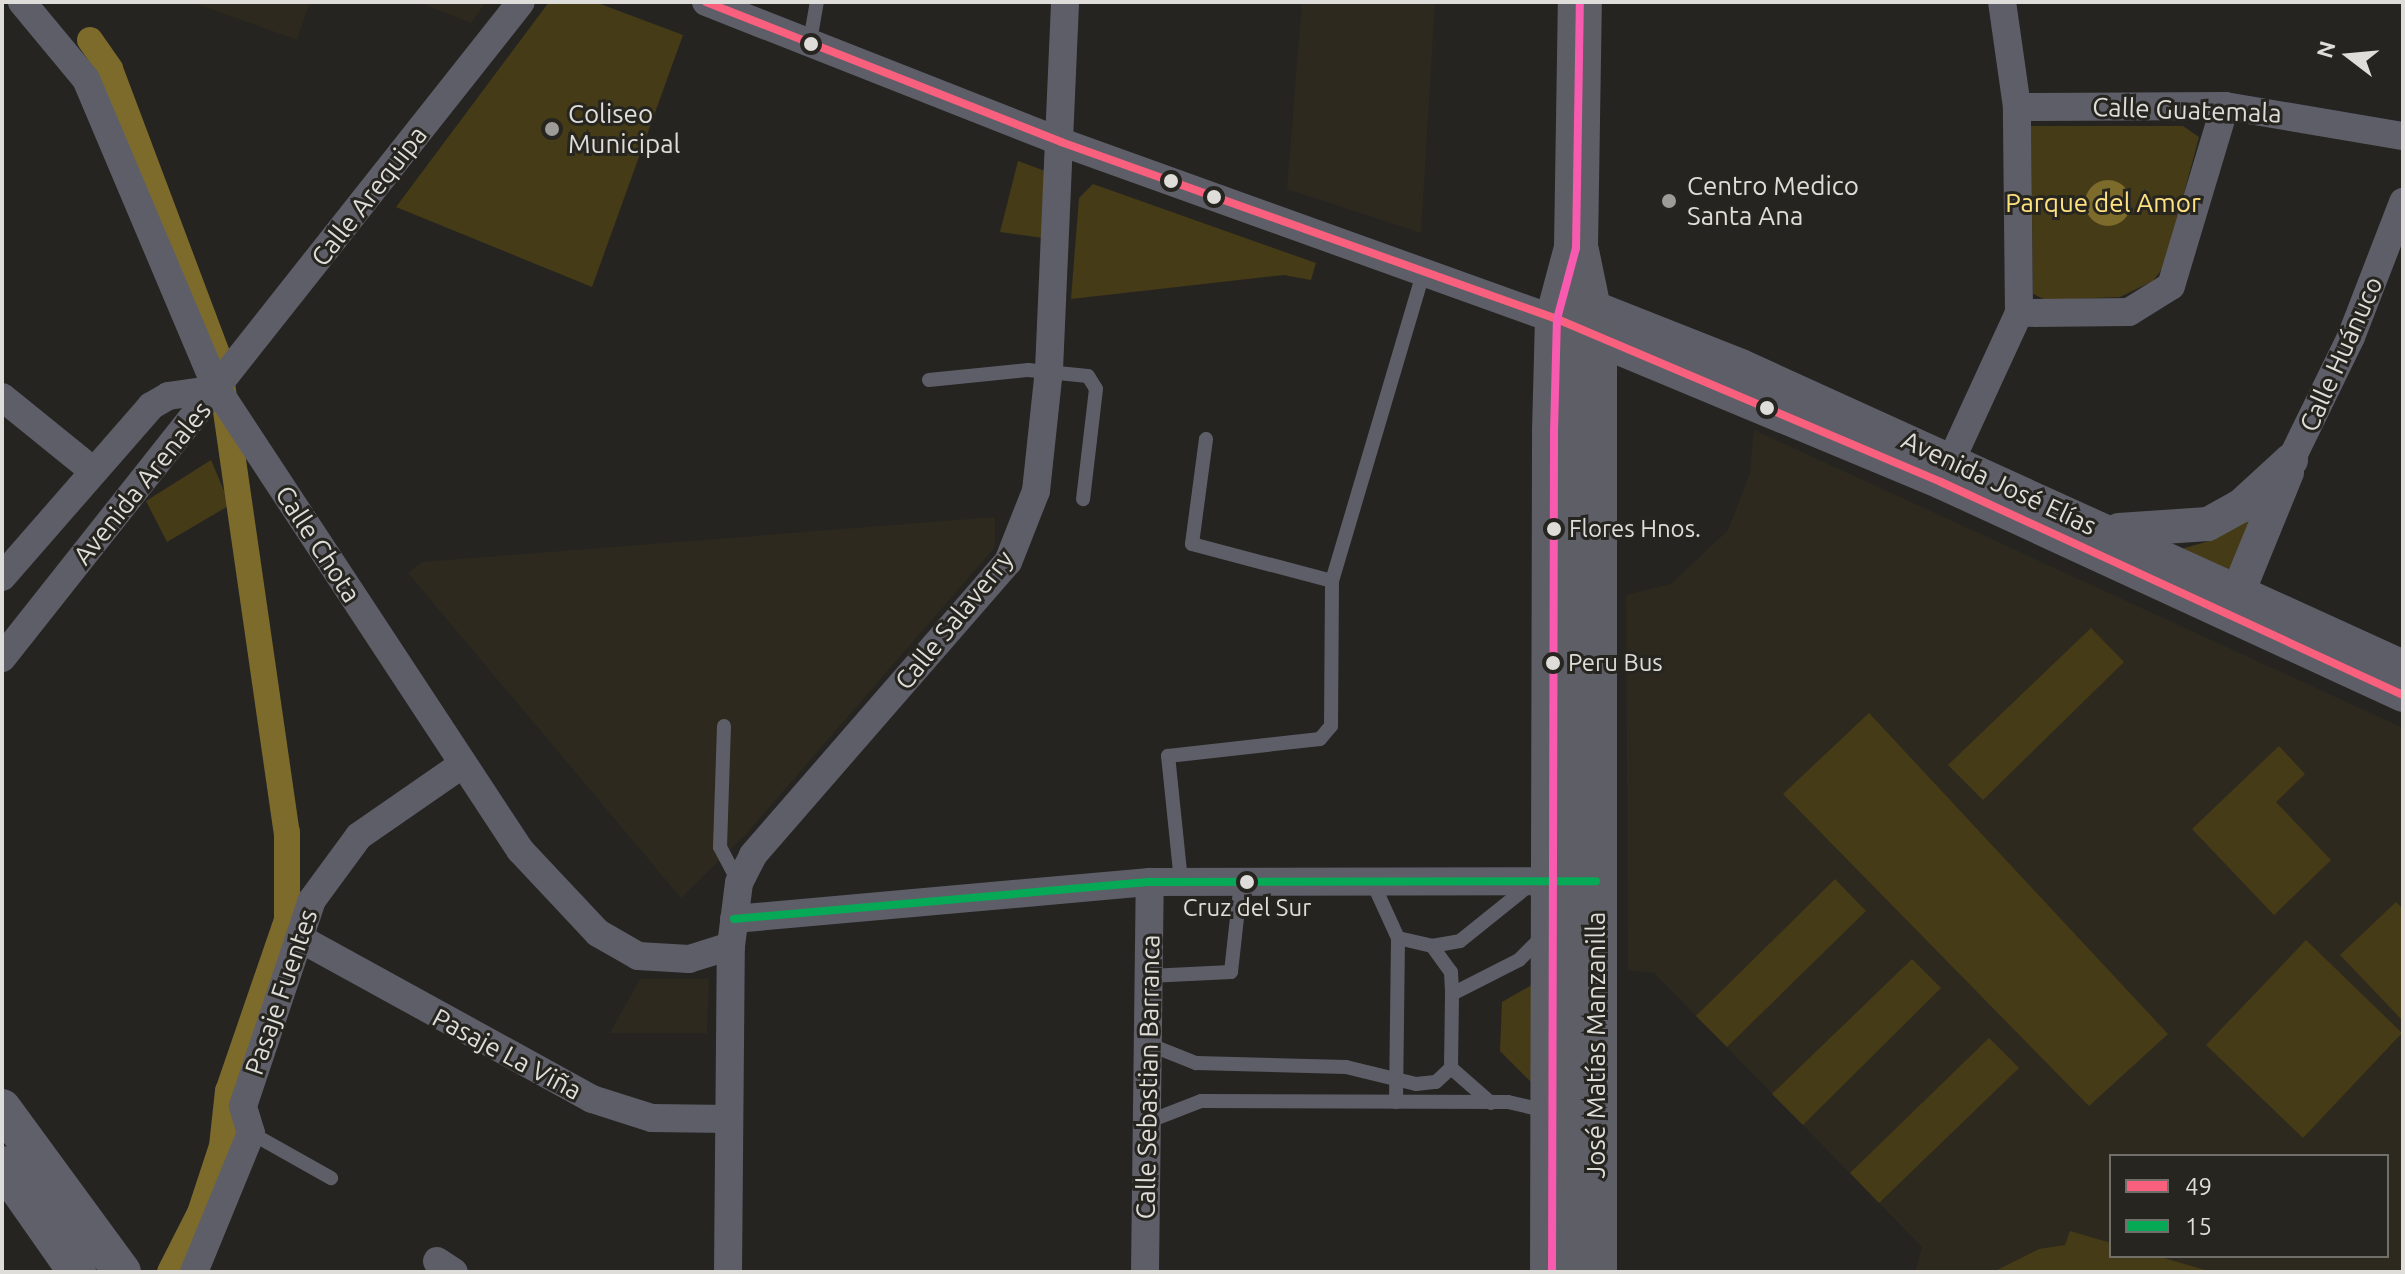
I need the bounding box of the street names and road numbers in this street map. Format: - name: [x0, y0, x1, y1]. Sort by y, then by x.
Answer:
- street label: Calle Guatemala: [2092, 91, 2282, 129]
- street label: Calle Arequipa: [305, 120, 433, 272]
- street label: Calle Huánuco: [2293, 272, 2389, 436]
- street label: Avenida Arenales: [67, 395, 217, 571]
- street label: Avenida José Elías: [1897, 424, 2101, 542]
- street label: Calle Chota: [269, 480, 367, 608]
- street label: Calle Salaverry: [888, 544, 1020, 696]
- street label: Pasaje Fuentes: [238, 905, 324, 1079]
- street label: José Matías Manzanilla: [1580, 912, 1612, 1178]
- street label: Calle Sebastian Barranca: [1130, 934, 1166, 1220]
- street label: Pasaje La Viña: [427, 1002, 587, 1106]

